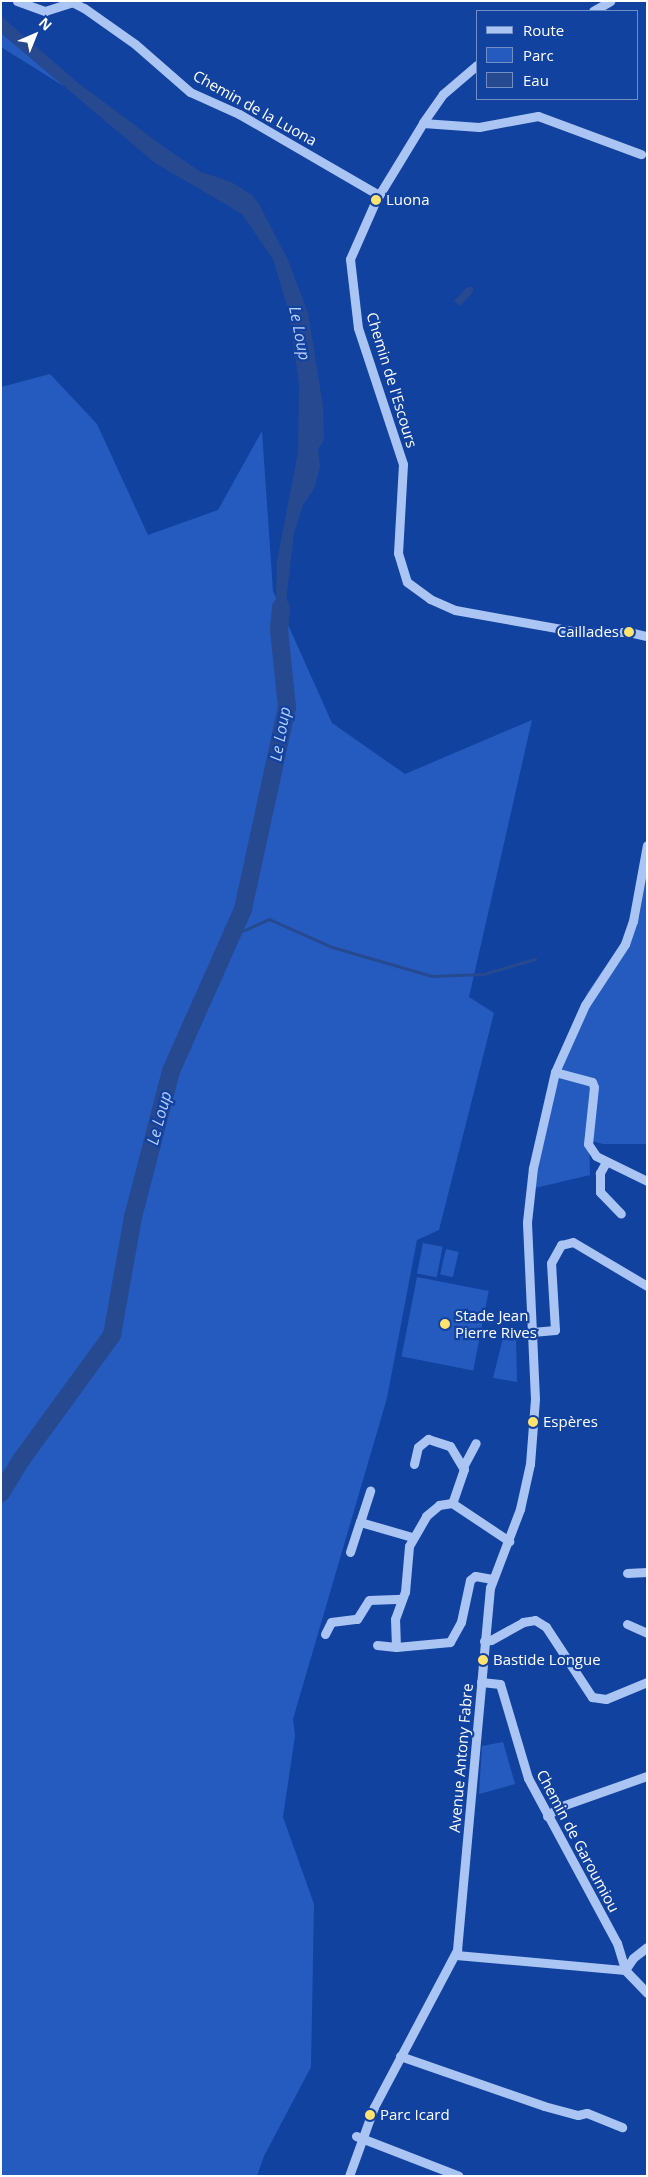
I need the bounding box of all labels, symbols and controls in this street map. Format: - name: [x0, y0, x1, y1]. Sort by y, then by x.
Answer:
- north arrow: [10, 10, 60, 60]
- legend: [476, 10, 638, 100]
- text: N: [35, 13, 56, 35]
- text: Route: [523, 20, 564, 40]
- text: Parc: [523, 45, 554, 65]
- street label: Chemin de la Luona: [190, 66, 320, 150]
- text: Eau: [523, 70, 549, 90]
- place label: Luona: [386, 191, 430, 209]
- marker: Luona: [370, 194, 382, 206]
- water label: Le Loup: [285, 304, 315, 362]
- street label: Chemin de l'Escours: [363, 310, 421, 450]
- place label: Caillades: [557, 623, 619, 641]
- marker: Caillades: [623, 626, 635, 638]
- water label: Le Loup: [266, 705, 294, 763]
- water label: Le Loup: [143, 1089, 175, 1147]
- place label: Stade Jean Pierre Rives: [455, 1306, 537, 1341]
- marker: Stade Jean Pierre Rives: [439, 1318, 451, 1330]
- place label: Espères: [543, 1413, 598, 1431]
- marker: Espères: [527, 1416, 539, 1428]
- place label: Bastide Longue: [493, 1651, 601, 1669]
- marker: Bastide Longue: [477, 1654, 489, 1666]
- street label: Avenue Antony Fabre: [446, 1683, 476, 1833]
- street label: Chemin de Garoumiou: [533, 1767, 623, 1915]
- place label: Parc Icard: [380, 2106, 450, 2124]
- marker: Parc Icard: [364, 2109, 376, 2121]

